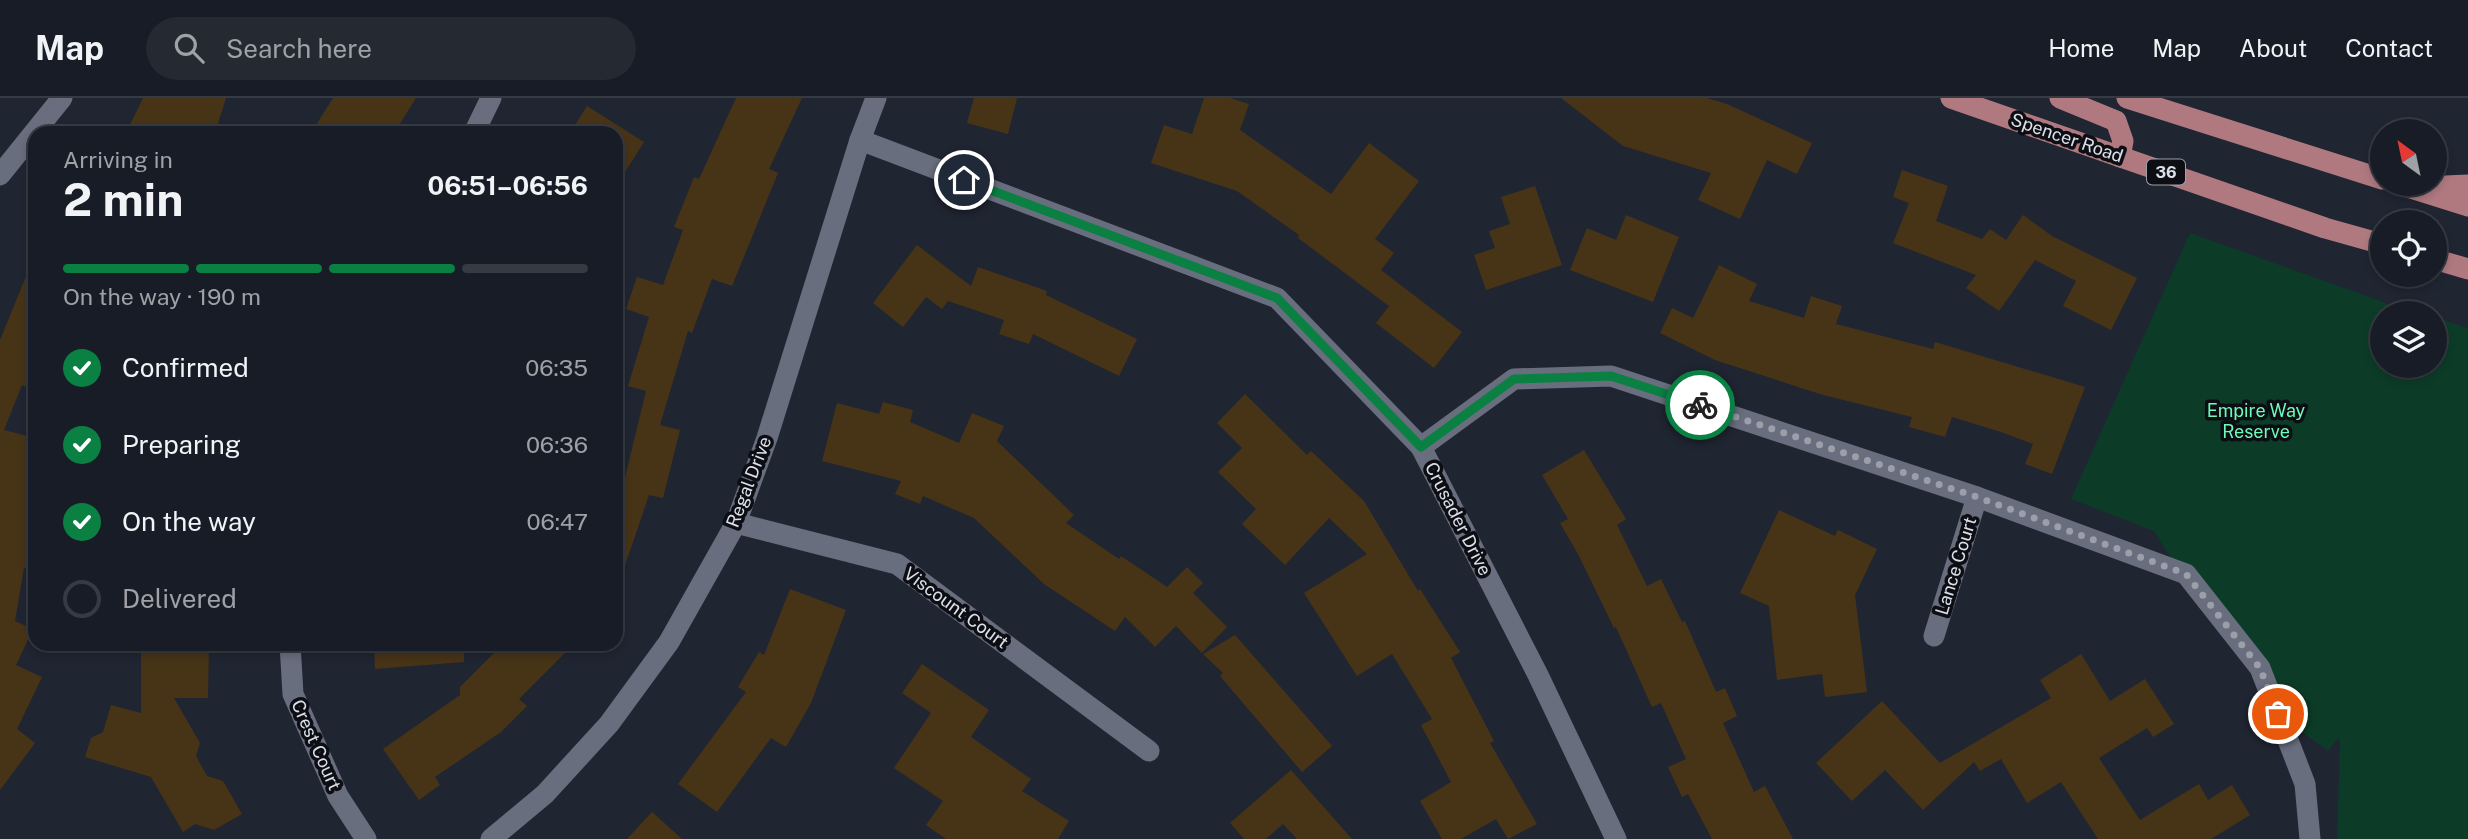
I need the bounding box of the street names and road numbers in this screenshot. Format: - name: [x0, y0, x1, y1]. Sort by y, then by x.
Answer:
- street label: Spencer Road: [2008, 109, 2126, 167]
- road number: 36: [2147, 159, 2185, 184]
- street label: Regal Drive: [722, 433, 776, 530]
- street label: Crusader Drive: [1421, 459, 1496, 579]
- street label: Lance Court: [1931, 514, 1980, 617]
- street label: Viscount Court: [900, 563, 1013, 653]
- street label: Crest Court: [287, 696, 346, 793]

